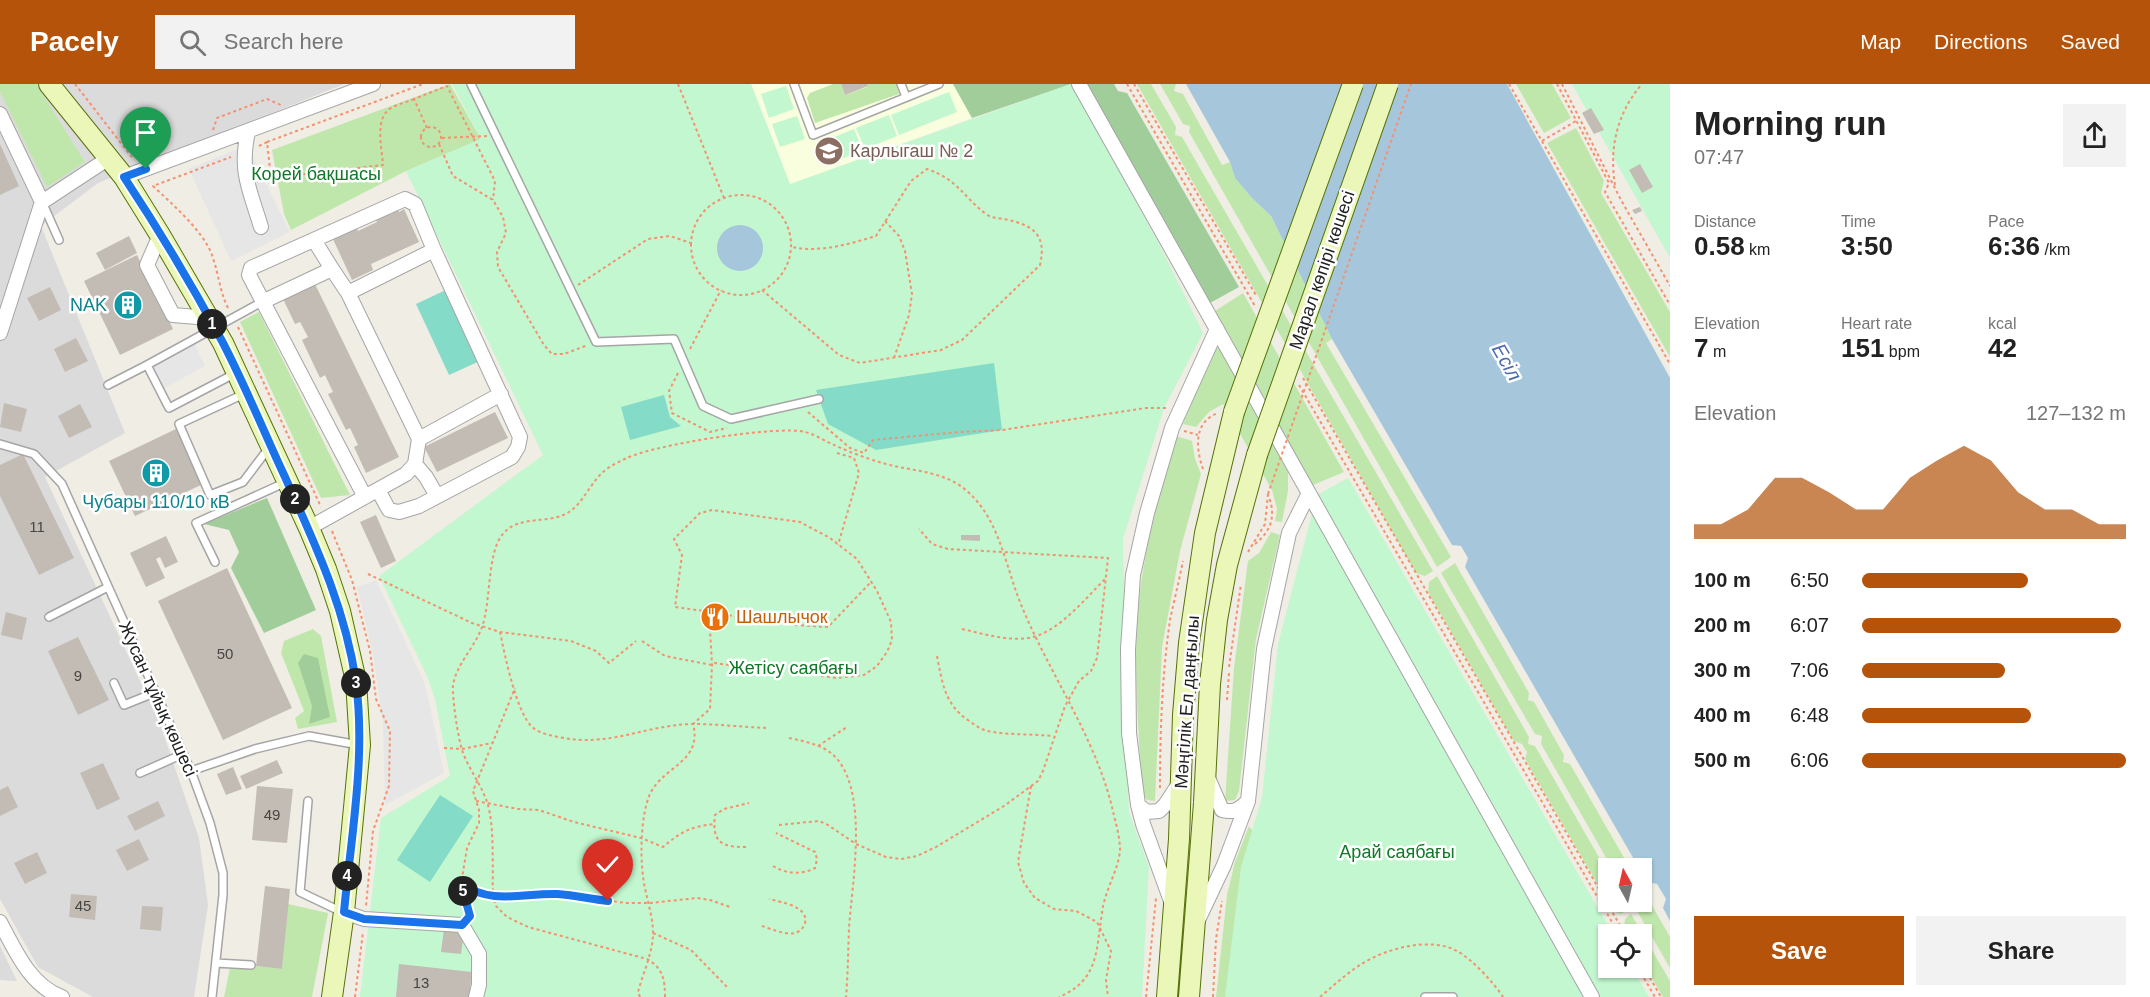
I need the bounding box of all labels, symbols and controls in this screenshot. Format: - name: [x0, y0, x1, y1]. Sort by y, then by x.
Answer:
- search box: [155, 15, 575, 69]
- text: Pacely: [30, 26, 119, 57]
- icon: search: [176, 26, 209, 59]
- text: Search here: [224, 29, 344, 54]
- text: Map: [1860, 30, 1901, 53]
- text: Directions: [1934, 30, 2027, 53]
- text: Saved: [2060, 30, 2120, 53]
- button: share: [2063, 104, 2126, 167]
- text: Morning run: [1694, 105, 1886, 142]
- pin: [120, 107, 171, 169]
- icon: arrive: [129, 116, 162, 149]
- school or university icon: Карлыгаш № 2: [813, 135, 845, 167]
- place label: Карлыгаш № 2: [850, 141, 973, 161]
- text: 07:47: [1694, 146, 1744, 168]
- park label: Корей бақшасы: [251, 164, 381, 184]
- street label: Марал көпірі көшесі: [1285, 188, 1359, 352]
- text: Distance: [1694, 213, 1756, 230]
- text: Time: [1841, 213, 1876, 230]
- text: Pace: [1988, 213, 2024, 230]
- text: 0.58: [1694, 231, 1745, 261]
- text: 3:50: [1841, 231, 1893, 261]
- text: 6:36: [1988, 231, 2040, 261]
- text: km: [1745, 241, 1770, 258]
- text: /km: [2040, 241, 2070, 258]
- building icon: NAK: [112, 289, 144, 321]
- place label: NAK: [70, 295, 107, 315]
- pin: 1: [197, 309, 227, 339]
- text: 1: [208, 315, 216, 332]
- text: Elevation: [1694, 315, 1760, 332]
- text: Heart rate: [1841, 315, 1912, 332]
- text: kcal: [1988, 315, 2016, 332]
- text: 7: [1694, 333, 1708, 363]
- text: 151: [1841, 333, 1884, 363]
- text: 42: [1988, 333, 2017, 363]
- water label: Есіл: [1488, 340, 1526, 384]
- text: m: [1708, 343, 1726, 360]
- text: bpm: [1884, 343, 1920, 360]
- text: Elevation: [1694, 402, 1776, 424]
- text: 127–132 m: [2026, 402, 2126, 424]
- building icon: Чубары 110/10 кВ: [140, 457, 172, 489]
- pin: 2: [280, 484, 310, 514]
- text: 2: [291, 490, 299, 507]
- place label: Чубары 110/10 кВ: [82, 492, 230, 512]
- house number: 11: [29, 518, 45, 535]
- text: 100 m: [1694, 569, 1751, 591]
- text: 6:50: [1790, 569, 1829, 591]
- restaurant icon: Шашлычок: [699, 601, 731, 633]
- place label: Шашлычок: [736, 607, 828, 627]
- text: 200 m: [1694, 614, 1751, 636]
- text: 6:07: [1790, 614, 1829, 636]
- street label: Мәңгілік Ел даңғылы: [1171, 615, 1203, 789]
- street label: Жусан тұйық көшесі: [115, 618, 201, 780]
- house number: 50: [217, 645, 233, 662]
- park label: Жетісу саябағы: [728, 658, 858, 678]
- text: 300 m: [1694, 659, 1751, 681]
- text: 7:06: [1790, 659, 1829, 681]
- house number: 9: [74, 667, 82, 684]
- pin: 3: [341, 668, 371, 698]
- text: 3: [352, 674, 360, 691]
- text: 400 m: [1694, 704, 1751, 726]
- text: 6:48: [1790, 704, 1829, 726]
- text: 500 m: [1694, 749, 1751, 771]
- text: 6:06: [1790, 749, 1829, 771]
- house number: 49: [264, 806, 280, 823]
- pin: [582, 839, 633, 901]
- park label: Арай саябағы: [1339, 842, 1455, 862]
- icon: check: [591, 848, 624, 881]
- north arrow: [1598, 858, 1652, 912]
- map controls: [1598, 858, 1652, 978]
- pin: 4: [332, 861, 362, 891]
- text: 4: [343, 867, 351, 884]
- pin: 5: [448, 876, 478, 906]
- text: 5: [459, 882, 467, 899]
- house number: 45: [75, 897, 91, 914]
- button: Save: [1694, 916, 1904, 985]
- button: Share: [1916, 916, 2126, 985]
- button: locate: [1598, 924, 1652, 978]
- house number: 13: [413, 974, 429, 991]

